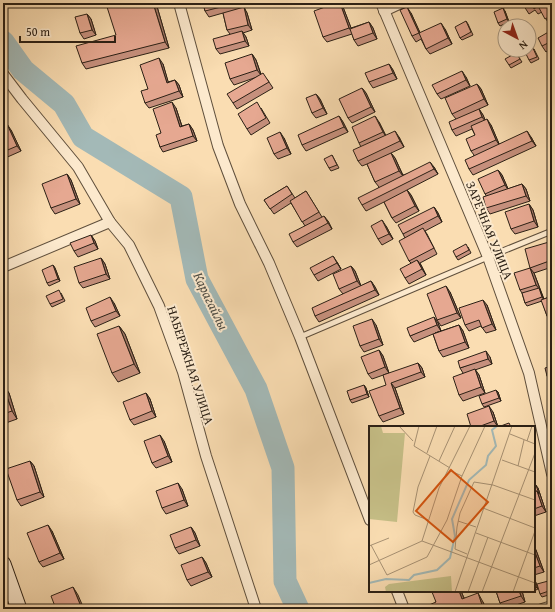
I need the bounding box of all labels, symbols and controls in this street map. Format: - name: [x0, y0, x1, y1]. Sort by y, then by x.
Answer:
- scale bar: [20, 18, 115, 44]
- north arrow: [497, 18, 537, 58]
- text: 50 m: [26, 23, 50, 40]
- text: N: [515, 37, 532, 54]
- street label: ЗАРЕЧНАЯ УЛИЦА: [461, 178, 518, 282]
- water label: Карагайлы: [188, 269, 234, 334]
- street label: НАБЕРЕЖНАЯ УЛИЦА: [162, 303, 219, 427]
- inset map: [369, 426, 535, 592]

